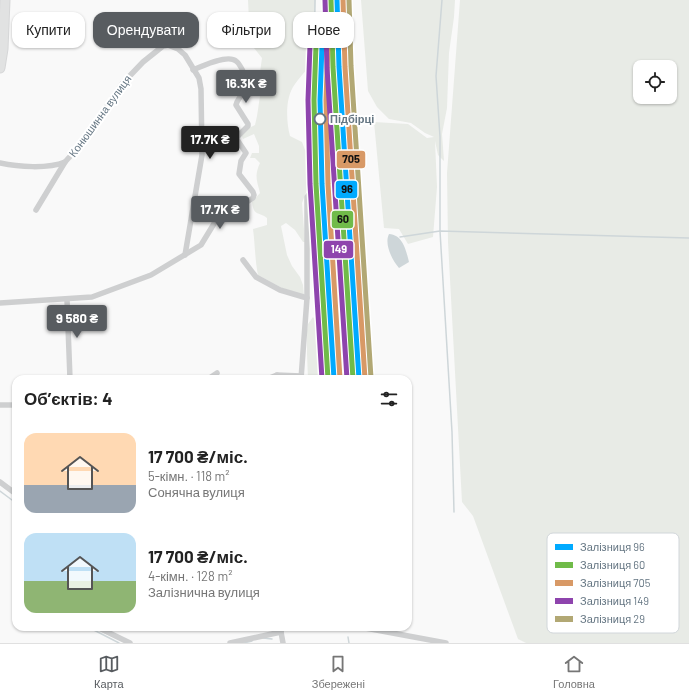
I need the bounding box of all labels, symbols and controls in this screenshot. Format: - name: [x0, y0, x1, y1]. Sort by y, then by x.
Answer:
- chip: Купити: [12, 12, 85, 48]
- chip: Орендувати: [93, 12, 199, 48]
- chip: Фільтри: [207, 12, 285, 48]
- chip: Нове: [293, 12, 354, 48]
- map controls: [633, 60, 677, 104]
- button: locate: [633, 60, 677, 104]
- pin: 16.3K ₴: [209, 70, 283, 104]
- street label: Конюшинна вулиця: [66, 72, 134, 159]
- text: 16.3K ₴: [225, 75, 267, 91]
- marker: Підбірці: [313, 112, 327, 126]
- place label: Підбірці: [330, 112, 374, 125]
- pin: 17.7K ₴: [173, 126, 247, 160]
- text: 17.7K ₴: [190, 131, 230, 147]
- line badge: 705: [336, 150, 366, 169]
- text: 705: [342, 152, 360, 165]
- line badge: 96: [335, 180, 358, 199]
- text: 96: [341, 182, 353, 195]
- pin: 17.7K ₴: [183, 196, 257, 230]
- text: 17.7K ₴: [200, 201, 240, 217]
- line badge: 60: [331, 210, 354, 229]
- text: 60: [337, 212, 349, 225]
- line badge: 149: [323, 240, 354, 259]
- text: 149: [331, 242, 347, 255]
- pin: 9 580 ₴: [40, 305, 114, 339]
- text: 9 580 ₴: [56, 310, 98, 326]
- text: Об’єктів: 4: [24, 388, 112, 408]
- icon: filters: [378, 388, 400, 410]
- text: 17 700 ₴/міс.: [148, 446, 248, 466]
- icon: home: [56, 449, 104, 497]
- text: 5-кімн. · 118 m²: [148, 468, 230, 484]
- text: Сонячна вулиця: [148, 484, 245, 500]
- legend: [547, 533, 679, 633]
- text: Залізниця 96: [580, 540, 645, 553]
- text: 17 700 ₴/міс.: [148, 546, 248, 566]
- icon: home: [56, 549, 104, 597]
- text: Залізниця 60: [580, 558, 645, 571]
- text: 4-кімн. · 128 m²: [148, 568, 232, 584]
- text: Залізниця 705: [580, 576, 651, 589]
- text: Залізнична вулиця: [148, 584, 260, 600]
- text: Залізниця 149: [580, 594, 649, 607]
- text: Залізниця 29: [580, 612, 645, 625]
- tab: Карта: [94, 653, 124, 690]
- tab: Збережені: [312, 653, 365, 690]
- tab: Головна: [553, 653, 595, 690]

